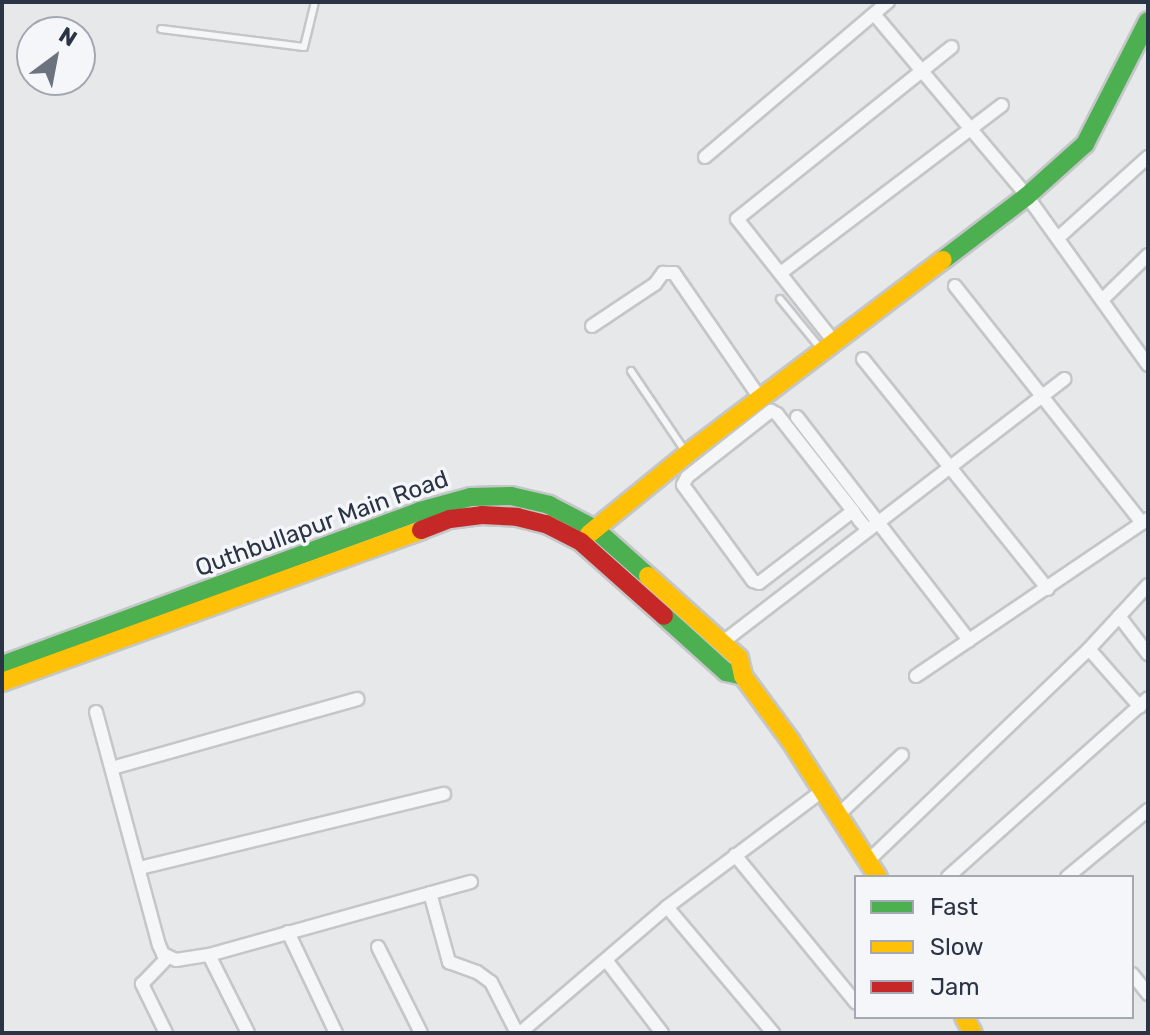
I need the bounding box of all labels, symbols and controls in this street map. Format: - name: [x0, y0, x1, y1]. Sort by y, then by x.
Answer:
- north arrow: [16, 16, 96, 96]
- text: N: [54, 21, 82, 53]
- street label: Quthbullapur Main Road: [191, 465, 453, 583]
- legend: [854, 875, 1134, 1019]
- text: Fast: [930, 893, 978, 921]
- text: Slow: [930, 933, 983, 961]
- text: Jam: [930, 973, 980, 1001]

